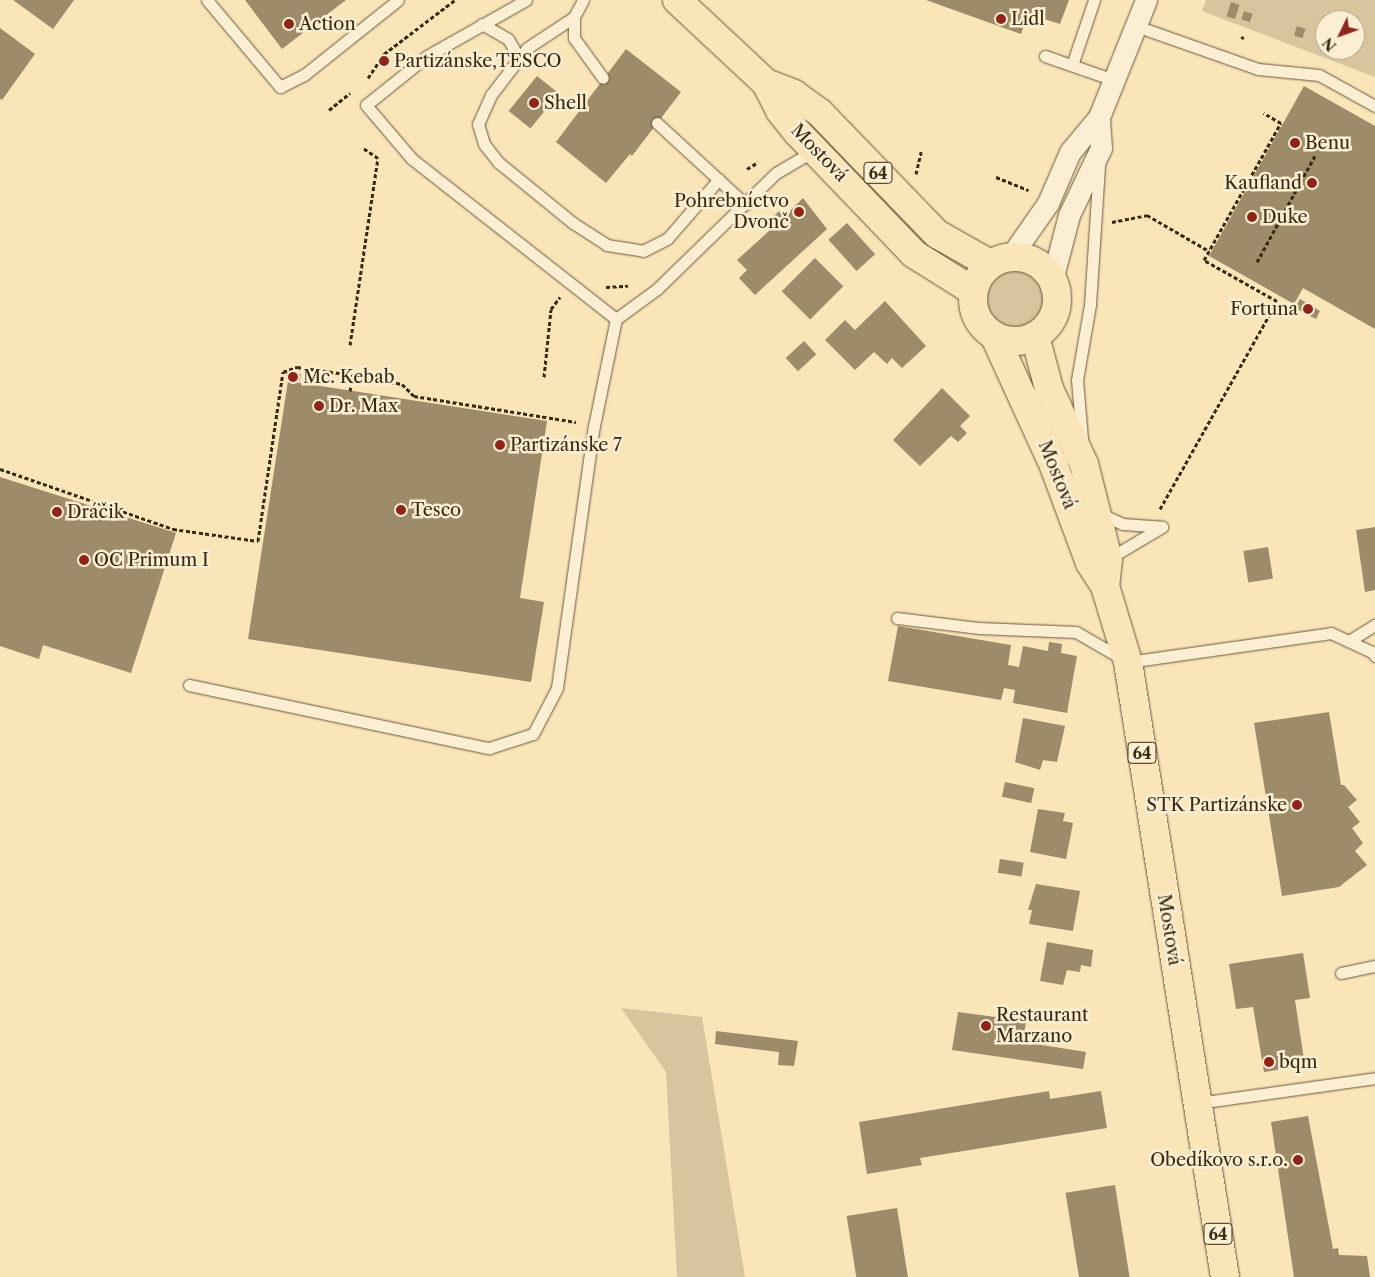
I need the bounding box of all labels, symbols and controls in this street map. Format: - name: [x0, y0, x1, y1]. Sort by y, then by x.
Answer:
- place label: Lidl: [1011, 8, 1045, 30]
- north arrow: [1315, 10, 1365, 60]
- place label: Action: [299, 13, 356, 35]
- marker: Lidl: [995, 13, 1007, 25]
- marker: Action: [283, 18, 295, 30]
- text: N: [1319, 34, 1340, 55]
- place label: Partizánske,TESCO: [394, 50, 561, 72]
- marker: Partizánske,TESCO: [378, 55, 390, 67]
- place label: Shell: [544, 92, 587, 114]
- marker: Shell: [528, 97, 540, 109]
- street label: Mostová: [786, 120, 852, 186]
- place label: Benu: [1305, 132, 1350, 154]
- marker: Benu: [1289, 137, 1301, 149]
- road number: 64: [863, 160, 893, 187]
- place label: Kaufland: [1224, 172, 1302, 194]
- marker: Kaufland: [1306, 177, 1318, 189]
- place label: Pohrebníctvo Dvonč: [674, 191, 789, 233]
- marker: Pohrebníctvo Dvonč: [793, 206, 805, 218]
- place label: Duke: [1262, 206, 1307, 228]
- marker: Duke: [1246, 211, 1258, 223]
- place label: Fortuna: [1230, 298, 1298, 320]
- marker: Fortuna: [1302, 303, 1314, 315]
- place label: Mc. Kebab: [303, 366, 395, 388]
- marker: Mc. Kebab: [287, 371, 299, 383]
- place label: Dr. Max: [329, 395, 398, 417]
- marker: Dr. Max: [313, 400, 325, 412]
- place label: Partizánske 7: [510, 434, 622, 456]
- street label: Mostová: [1033, 438, 1081, 512]
- marker: Partizánske 7: [494, 439, 506, 451]
- place label: Tesco: [411, 499, 461, 521]
- place label: Dráčik: [67, 501, 124, 523]
- marker: Tesco: [395, 504, 407, 516]
- marker: Dráčik: [51, 506, 63, 518]
- place label: OC Primum I: [94, 549, 209, 571]
- marker: OC Primum I: [78, 554, 90, 566]
- road number: 64: [1127, 740, 1157, 766]
- place label: STK Partizánske: [1146, 794, 1287, 816]
- marker: STK Partizánske: [1291, 799, 1303, 811]
- street label: Mostová: [1153, 893, 1185, 967]
- place label: Restaurant Marzano: [996, 1005, 1088, 1048]
- marker: Restaurant Marzano: [980, 1020, 992, 1032]
- place label: bqm: [1279, 1051, 1317, 1073]
- marker: bqm: [1263, 1056, 1275, 1068]
- place label: Obedíkovo s.r.o.: [1150, 1149, 1288, 1171]
- marker: Obedíkovo s.r.o.: [1292, 1154, 1304, 1166]
- road number: 64: [1203, 1220, 1233, 1248]

